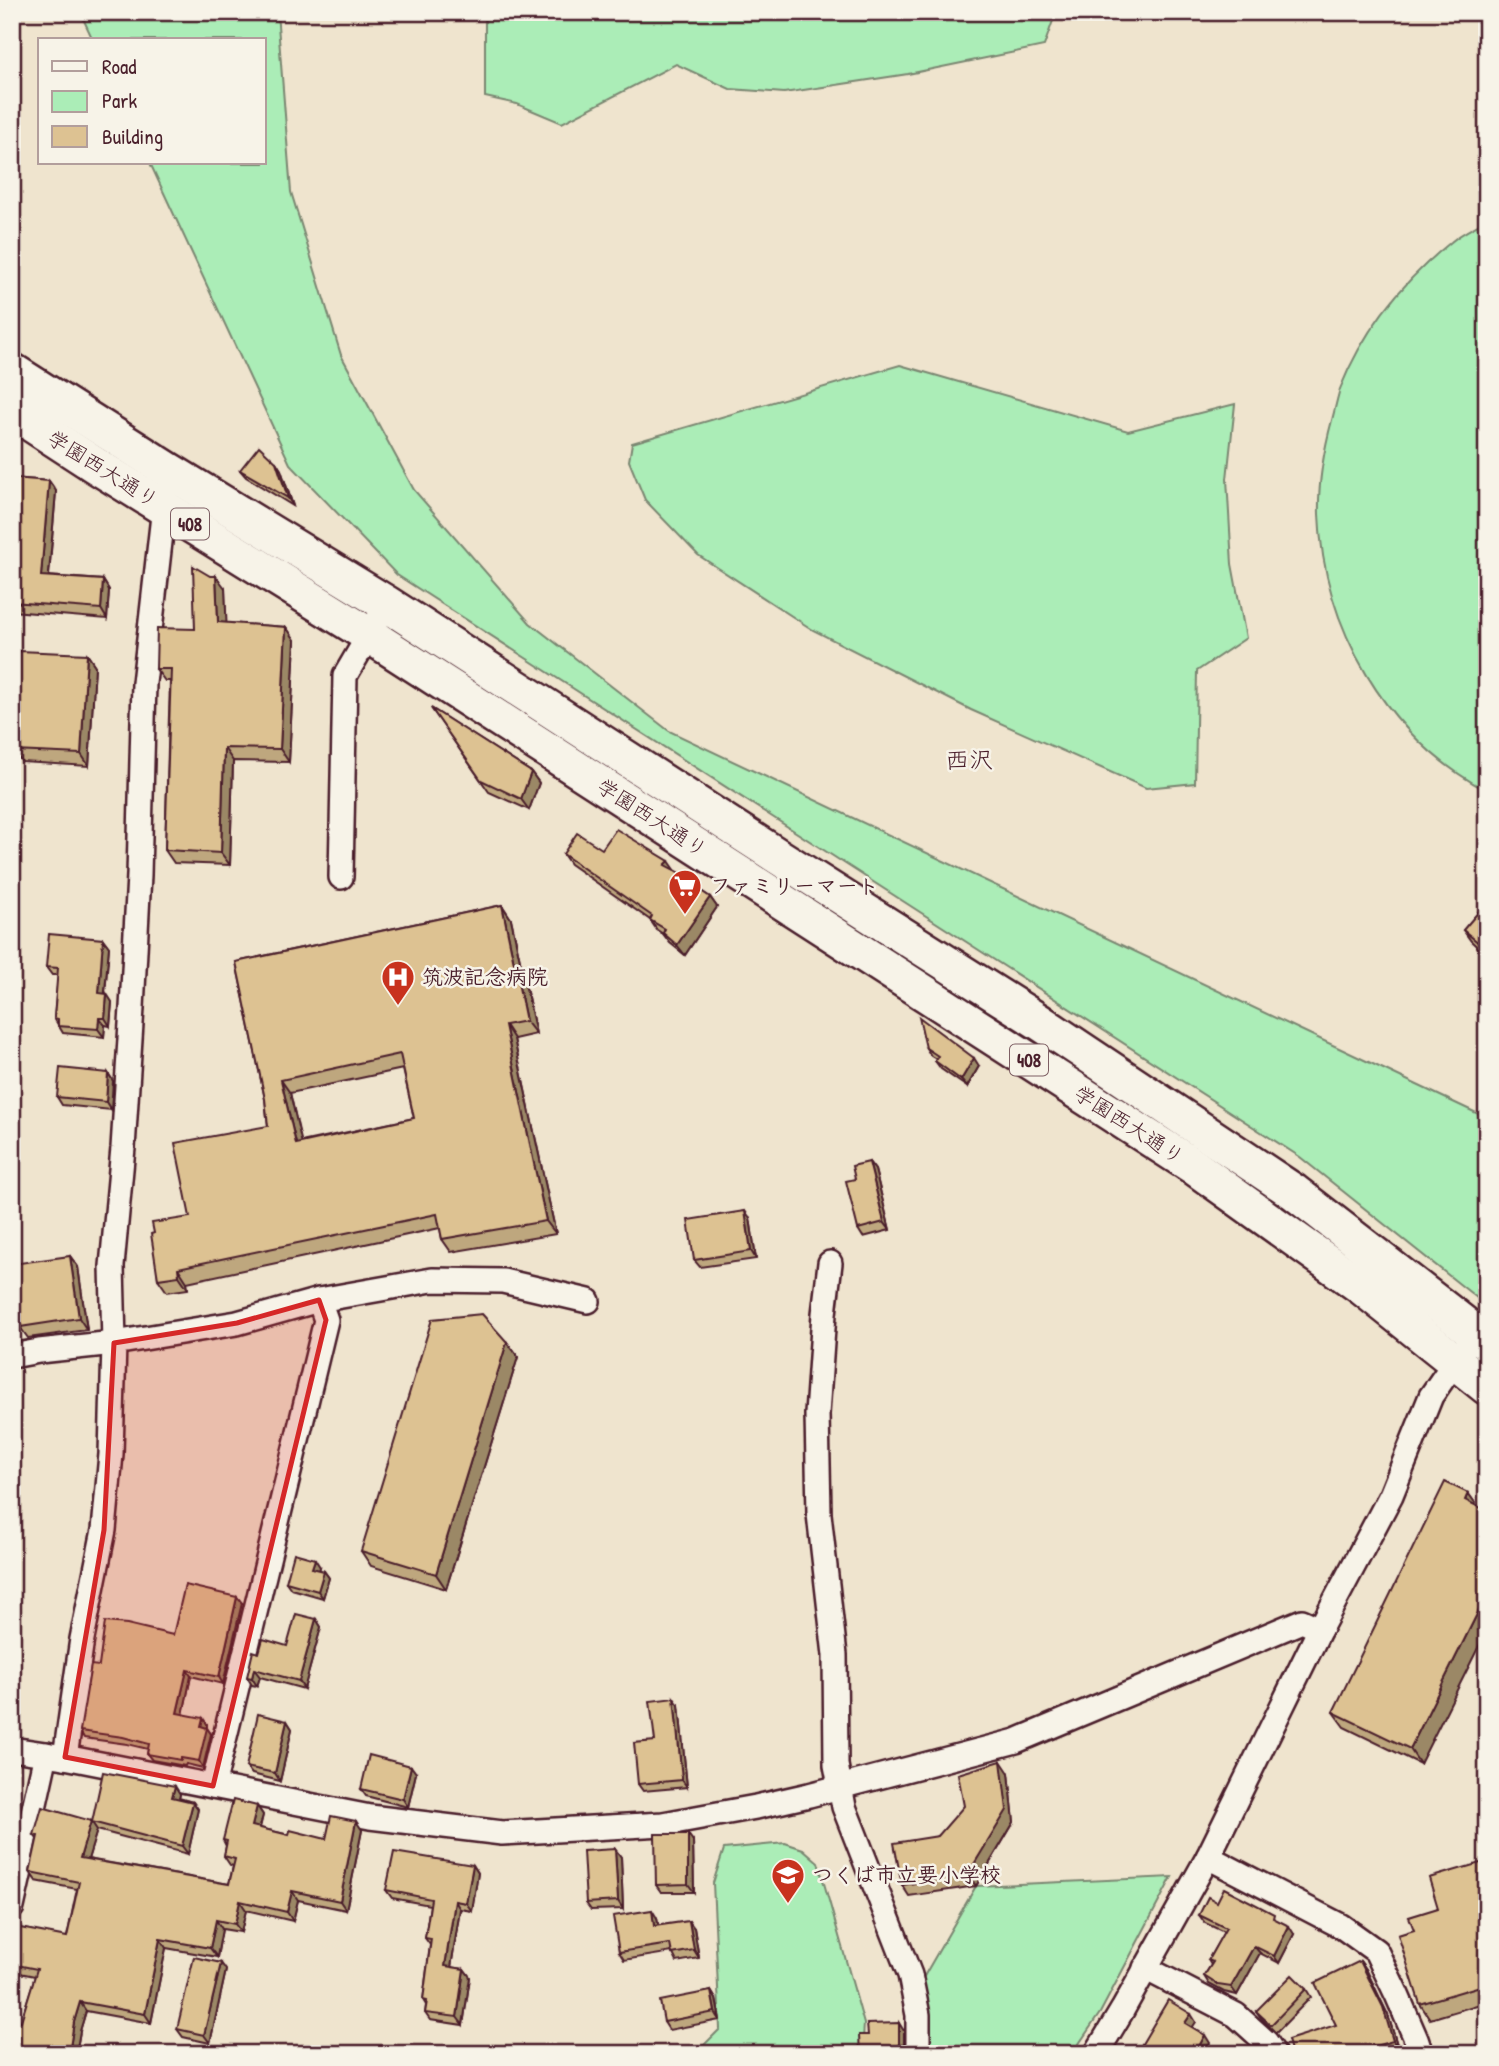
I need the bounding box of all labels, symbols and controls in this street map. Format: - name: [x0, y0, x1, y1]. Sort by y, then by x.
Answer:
- legend: [38, 38, 266, 164]
- text: Road: [102, 52, 136, 81]
- text: Park: [102, 86, 137, 115]
- text: Building: [102, 122, 163, 151]
- street label: 学園西大通り: [42, 423, 164, 514]
- road number: 408: [171, 509, 209, 540]
- district label: 西沢: [945, 743, 993, 775]
- street label: 学園西大通り: [592, 771, 713, 864]
- supermarket icon: ファミリーマート: [666, 867, 704, 916]
- place label: ファミリーマート: [710, 871, 879, 900]
- hospital icon: 筑波記念病院: [379, 958, 417, 1007]
- place label: 筑波記念病院: [422, 962, 548, 991]
- road number: 408: [1010, 1044, 1048, 1076]
- street label: 学園西大通り: [1069, 1078, 1190, 1171]
- school or university icon: つくば市立要小学校: [769, 1856, 807, 1905]
- place label: つくば市立要小学校: [812, 1860, 1001, 1889]

